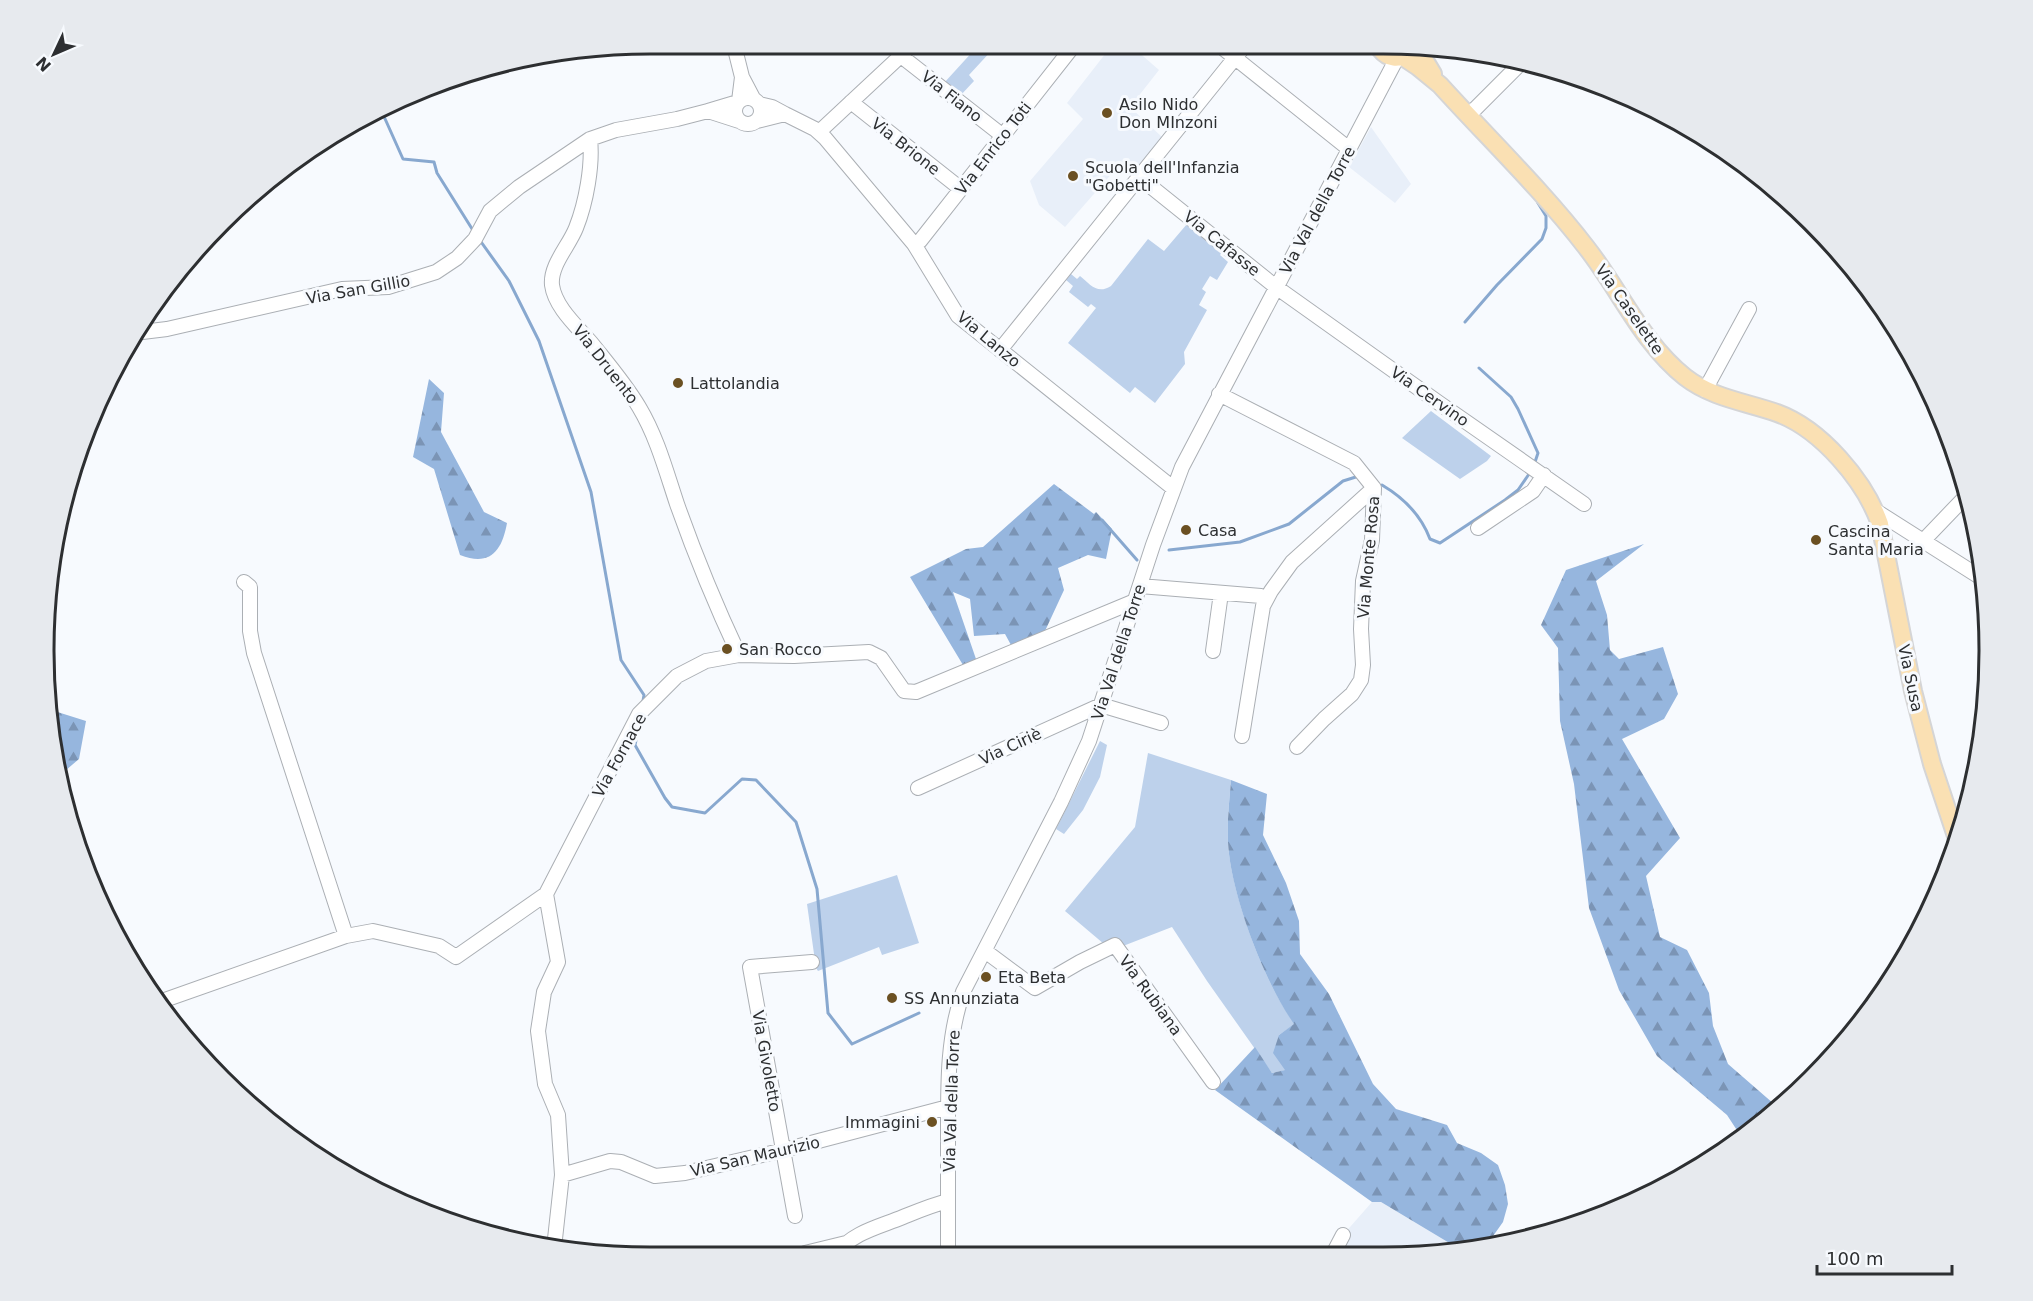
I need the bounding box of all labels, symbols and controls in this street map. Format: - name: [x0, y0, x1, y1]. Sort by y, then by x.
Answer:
- north arrow: [24, 24, 84, 84]
- text: N: [32, 53, 55, 75]
- street label: Via Fiano: [917, 67, 986, 126]
- place label: Asilo Nido Don MInzoni: [1119, 95, 1218, 132]
- street label: Via Enrico Toti: [951, 98, 1035, 198]
- marker: Asilo Nido Don MInzoni: [1100, 106, 1114, 120]
- street label: Via Brione: [868, 114, 944, 179]
- street label: Via Val della Torre: [1276, 143, 1359, 277]
- place label: Scuola dell'Infanzia "Gobetti": [1085, 158, 1240, 195]
- marker: Scuola dell'Infanzia "Gobetti": [1066, 169, 1080, 183]
- street label: Via Cafasse: [1180, 207, 1264, 280]
- street label: Via Caselette: [1591, 261, 1668, 358]
- street label: Via San Gillio: [305, 271, 411, 308]
- street label: Via Lanzo: [953, 307, 1024, 371]
- street label: Via Druento: [569, 321, 642, 408]
- street label: Via Cervino: [1387, 362, 1473, 430]
- place label: Lattolandia: [690, 374, 780, 393]
- marker: Lattolandia: [671, 376, 685, 390]
- street label: Via Monte Rosa: [1354, 495, 1383, 619]
- place label: Casa: [1198, 521, 1237, 540]
- place label: Cascina Santa Maria: [1828, 522, 1924, 559]
- marker: Casa: [1179, 523, 1193, 537]
- marker: Cascina Santa Maria: [1809, 533, 1823, 547]
- street label: Via Val della Torre: [1088, 582, 1149, 723]
- place label: San Rocco: [739, 640, 822, 659]
- marker: San Rocco: [720, 642, 734, 656]
- street label: Via Susa: [1894, 643, 1927, 714]
- street label: Via Fornace: [589, 710, 650, 801]
- street label: Via Ciriè: [976, 724, 1044, 769]
- street label: Via Rubiana: [1115, 951, 1186, 1039]
- place label: Eta Beta: [998, 968, 1066, 987]
- marker: Eta Beta: [979, 970, 993, 984]
- place label: SS Annunziata: [904, 989, 1020, 1008]
- marker: SS Annunziata: [885, 991, 899, 1005]
- street label: Via Givoletto: [748, 1009, 785, 1113]
- street label: Via Val della Torre: [940, 1030, 963, 1172]
- place label: Immagini: [845, 1113, 920, 1132]
- marker: Immagini: [925, 1115, 939, 1129]
- street label: Via San Maurizio: [688, 1132, 822, 1181]
- scale bar: [1817, 1238, 1952, 1276]
- text: 100 m: [1826, 1248, 1884, 1269]

